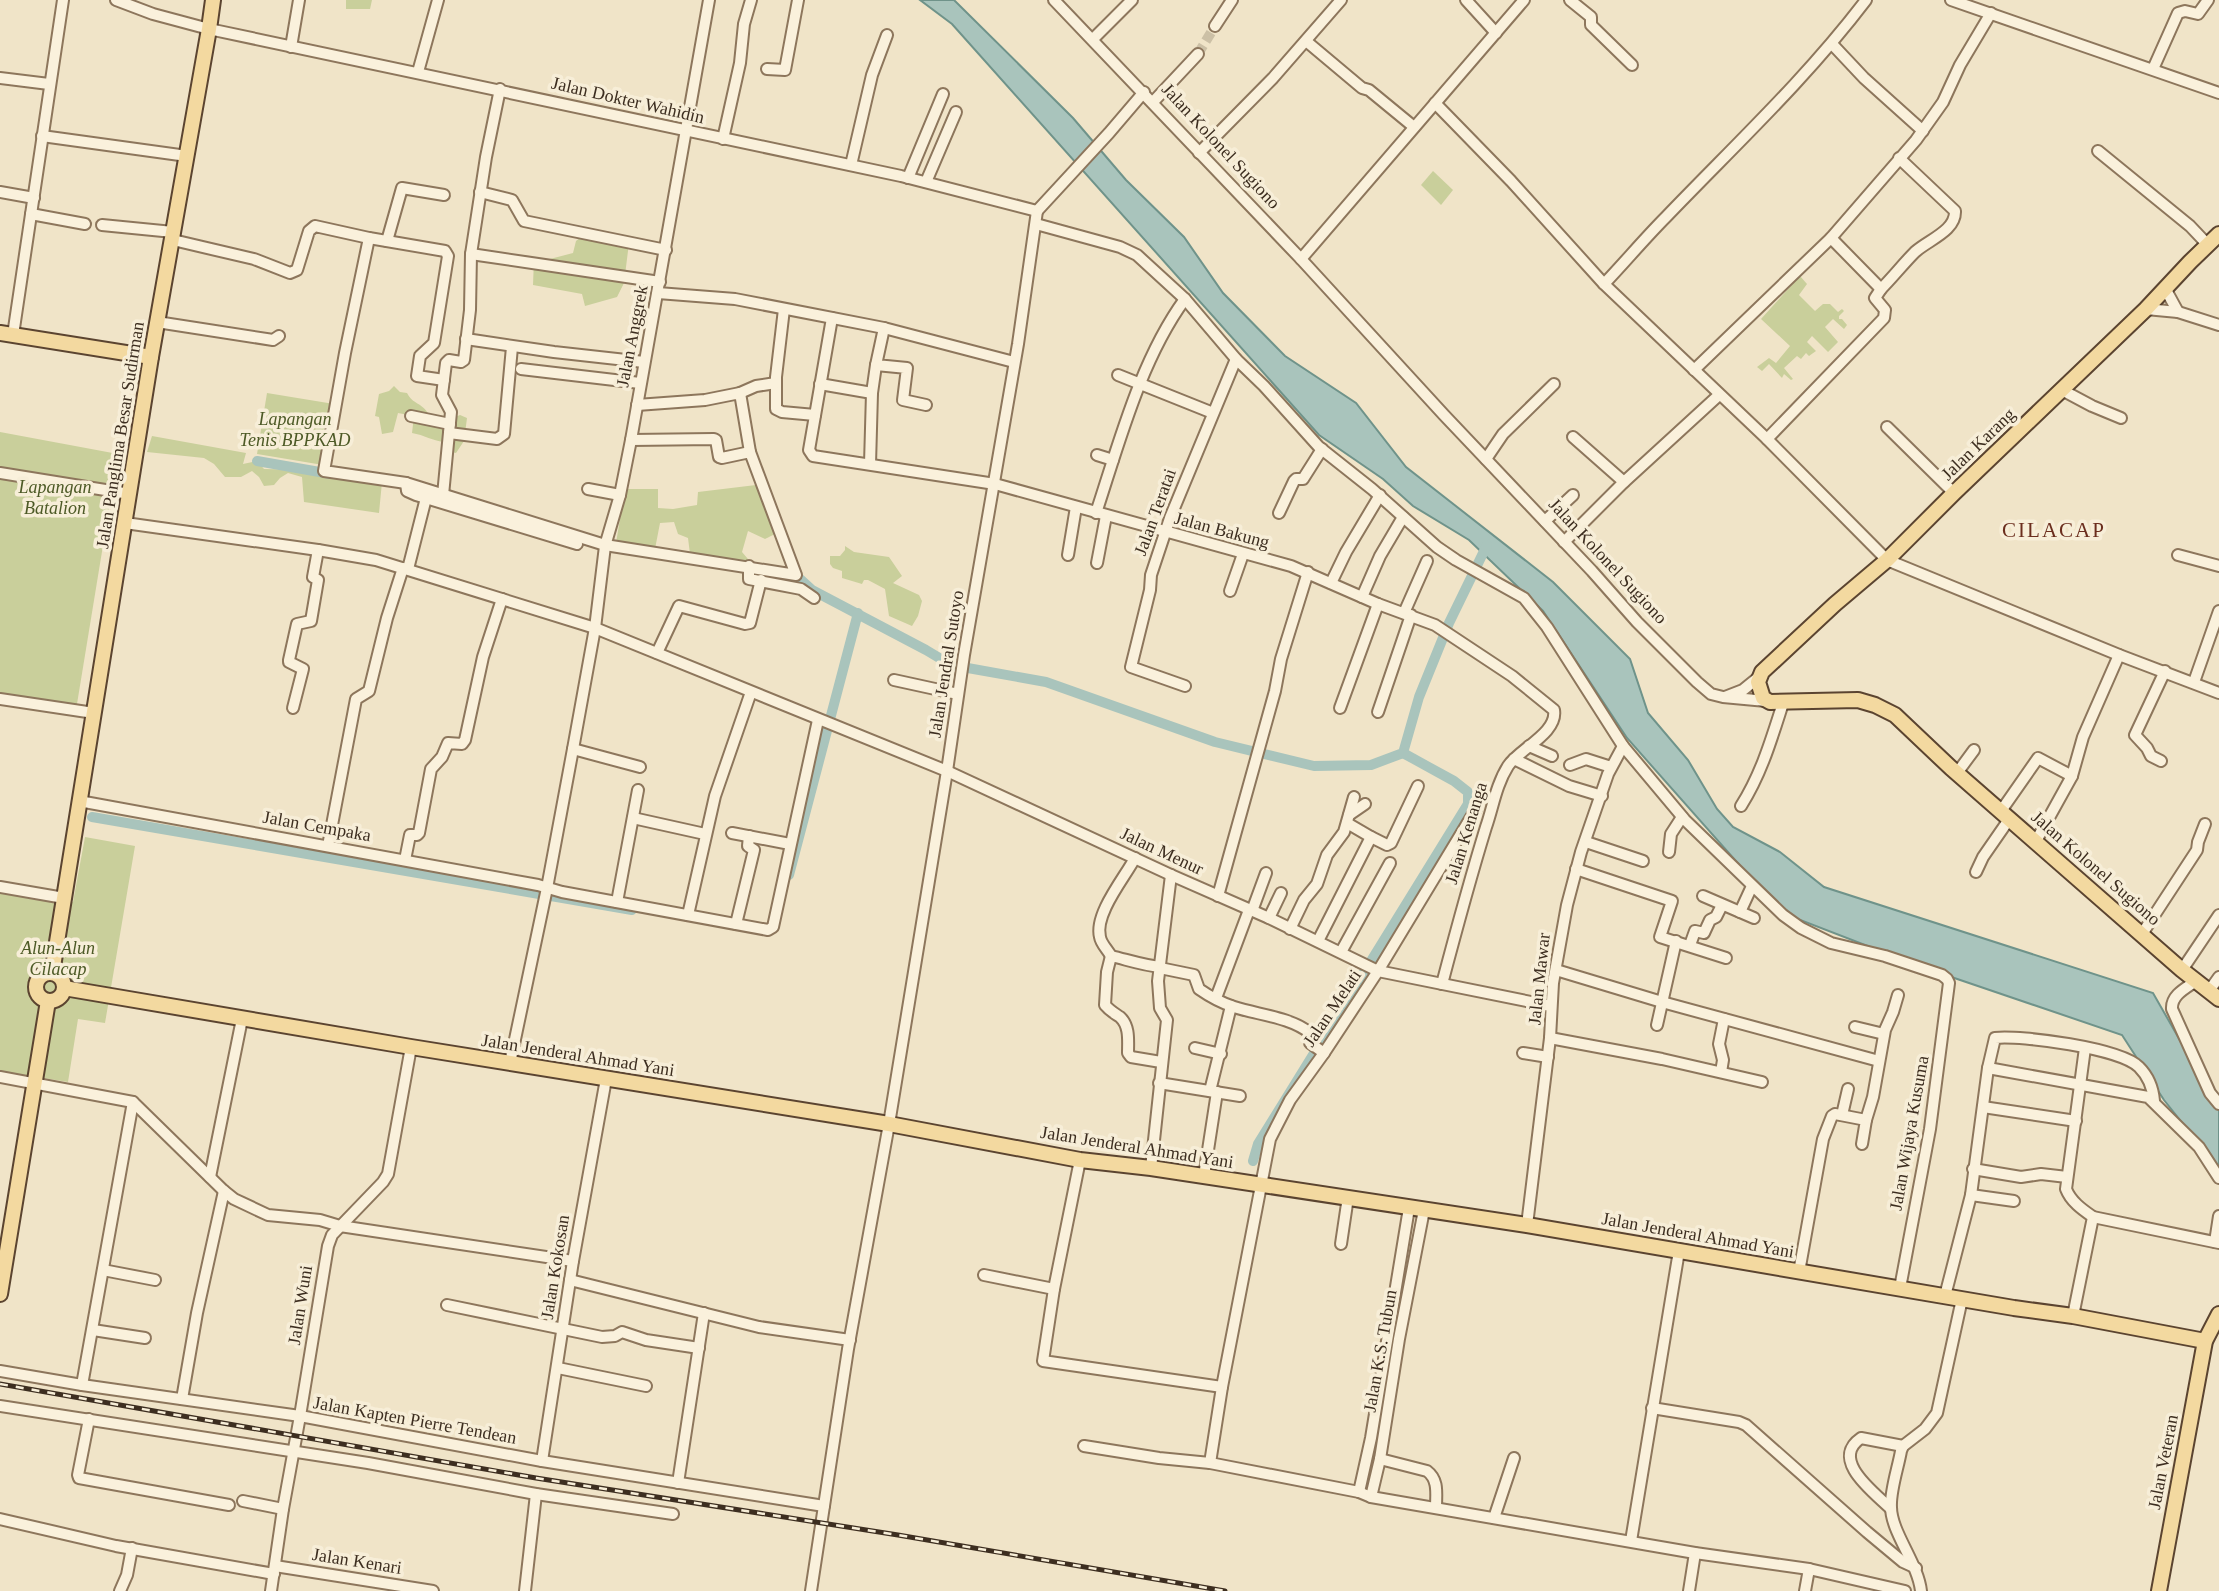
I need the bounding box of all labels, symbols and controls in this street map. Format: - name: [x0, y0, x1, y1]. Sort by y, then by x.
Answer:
- street label: Jalan Dokter Wahidin: [550, 73, 706, 127]
- street label: Jalan Kolonel Sugiono: [1158, 79, 1284, 213]
- street label: Jalan Anggrek: [612, 283, 652, 389]
- street label: Jalan Panglima Besar Sudirman: [92, 320, 148, 550]
- street label: Jalan Karang: [1937, 404, 2019, 484]
- park label: Lapangan Tenis BPPKAD: [240, 409, 350, 450]
- street label: Jalan Teratai: [1130, 466, 1180, 558]
- park label: Lapangan Batalion: [17, 477, 92, 518]
- street label: Jalan Kolonel Sugiono: [1545, 494, 1671, 628]
- street label: Jalan Bakung: [1172, 508, 1272, 552]
- district label: CILACAP: [2002, 518, 2106, 542]
- street label: Jalan Jendral Sutoyo: [924, 589, 968, 739]
- street label: Jalan Kenanga: [1441, 780, 1491, 886]
- street label: Jalan Cempaka: [261, 807, 373, 845]
- street label: Jalan Kolonel Sugiono: [2028, 807, 2164, 929]
- street label: Jalan Menur: [1117, 823, 1207, 879]
- street label: Jalan Mawar: [1524, 932, 1554, 1026]
- park label: Alun-Alun Cilacap: [20, 938, 95, 979]
- street label: Jalan Melati: [1299, 966, 1365, 1050]
- street label: Jalan Jenderal Ahmad Yani: [480, 1030, 676, 1080]
- street label: Jalan Wijaya Kusuma: [1886, 1054, 1932, 1212]
- street label: Jalan Jenderal Ahmad Yani: [1039, 1122, 1235, 1172]
- street label: Jalan Jenderal Ahmad Yani: [1600, 1208, 1796, 1262]
- street label: Jalan Kokosan: [537, 1213, 573, 1321]
- street label: Jalan Wuni: [284, 1264, 316, 1346]
- street label: Jalan K.S. Tubun: [1359, 1288, 1401, 1414]
- street label: Jalan Kapten Pierre Tendean: [312, 1392, 518, 1448]
- street label: Jalan Veteran: [2144, 1413, 2182, 1511]
- street label: Jalan Kenari: [311, 1544, 403, 1578]

